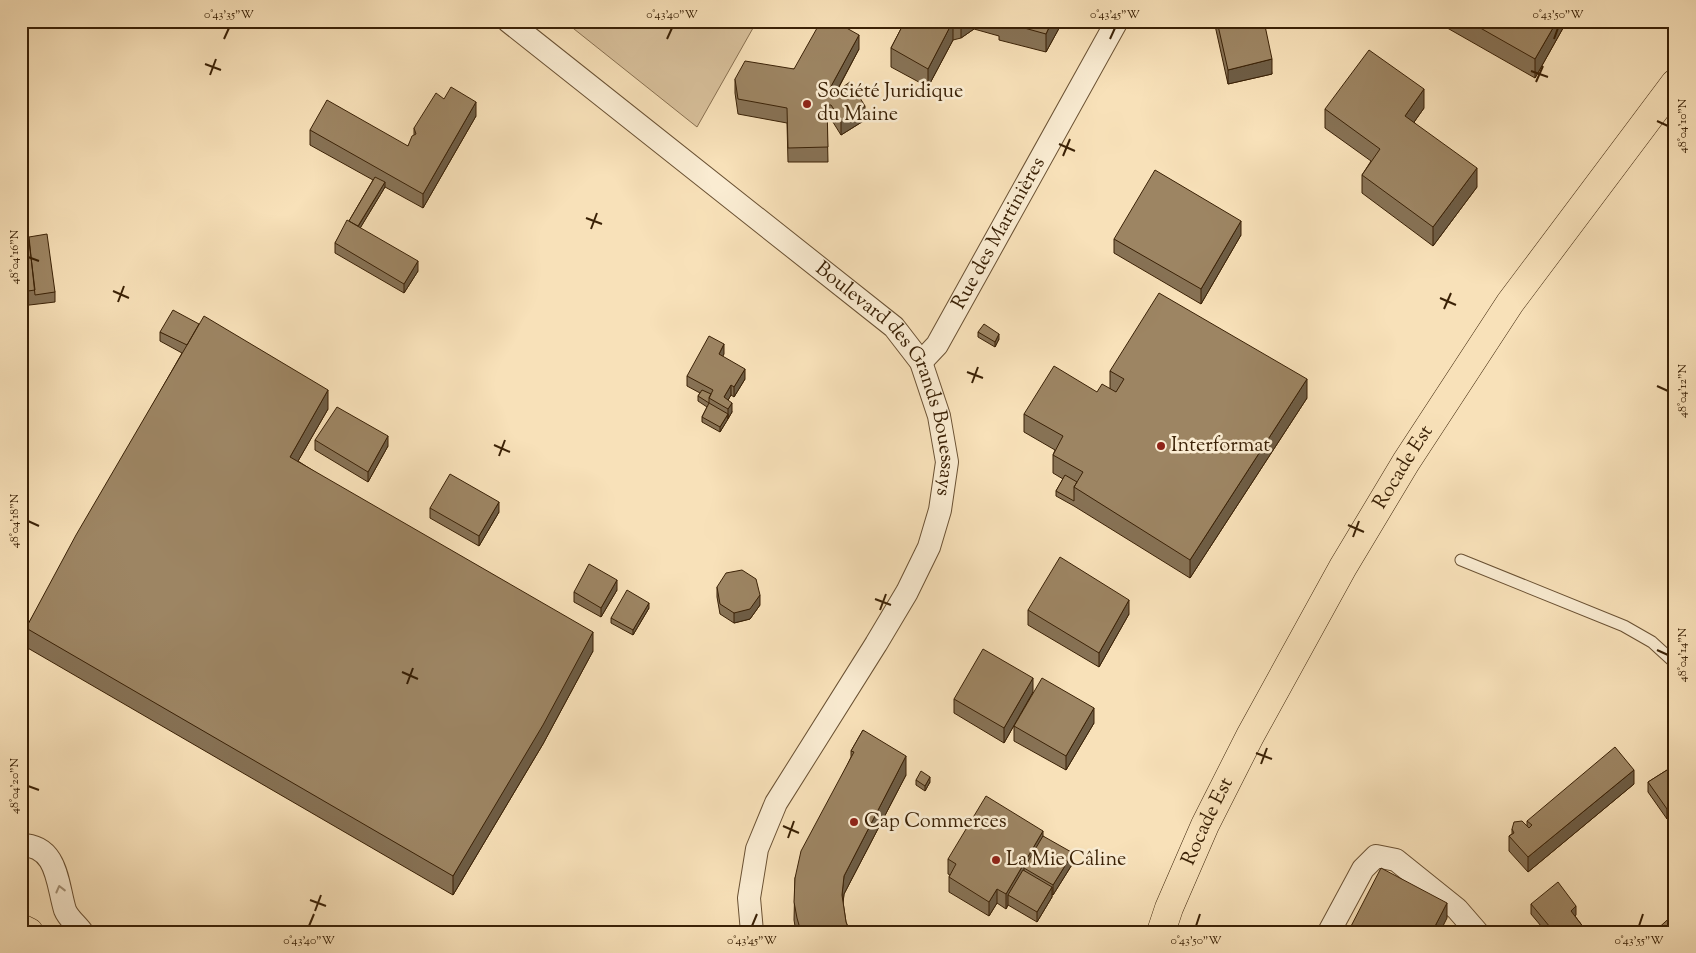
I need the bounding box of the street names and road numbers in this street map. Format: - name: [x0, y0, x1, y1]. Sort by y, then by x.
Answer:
- street label: Rue des Martinières: [945, 152, 1053, 315]
- street label: Boulevard des Grands Bouessays: [809, 255, 961, 498]
- street label: Rocade Est: [1366, 419, 1441, 515]
- street label: Rocade Est: [1175, 772, 1241, 870]

